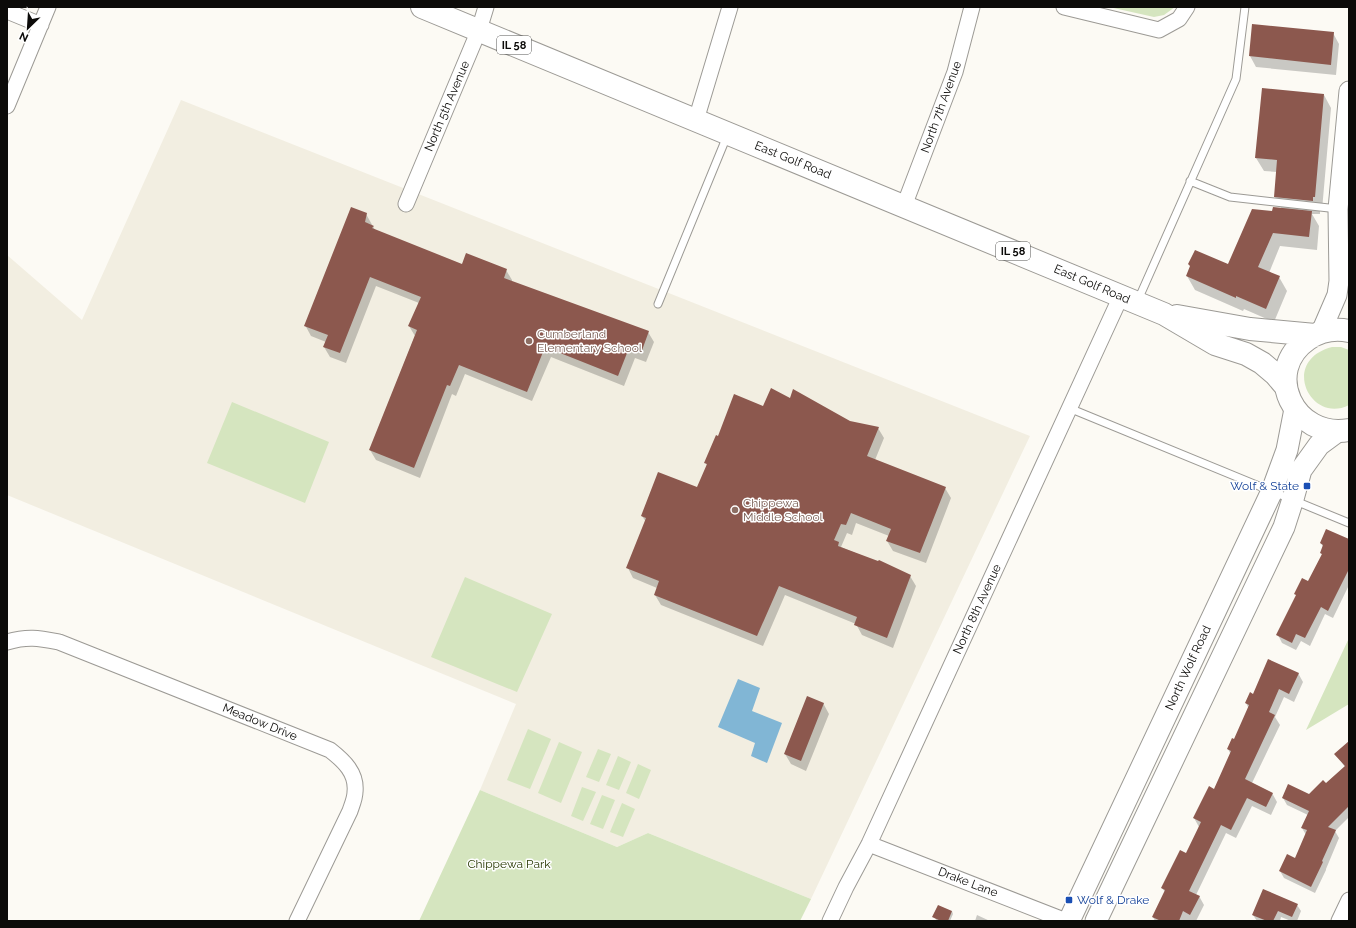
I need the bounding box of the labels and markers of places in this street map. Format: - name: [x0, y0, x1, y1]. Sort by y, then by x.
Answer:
- place label: Cumberland Elementary School: [537, 327, 643, 355]
- marker: Cumberland Elementary School: [524, 336, 534, 346]
- place label: Wolf & State: [1230, 479, 1299, 493]
- marker: Wolf & State: [1302, 481, 1312, 491]
- place label: Chippewa Middle School: [743, 496, 824, 524]
- marker: Chippewa Middle School: [730, 505, 740, 515]
- place label: Wolf & Drake: [1077, 893, 1149, 907]
- marker: Wolf & Drake: [1064, 895, 1074, 905]

